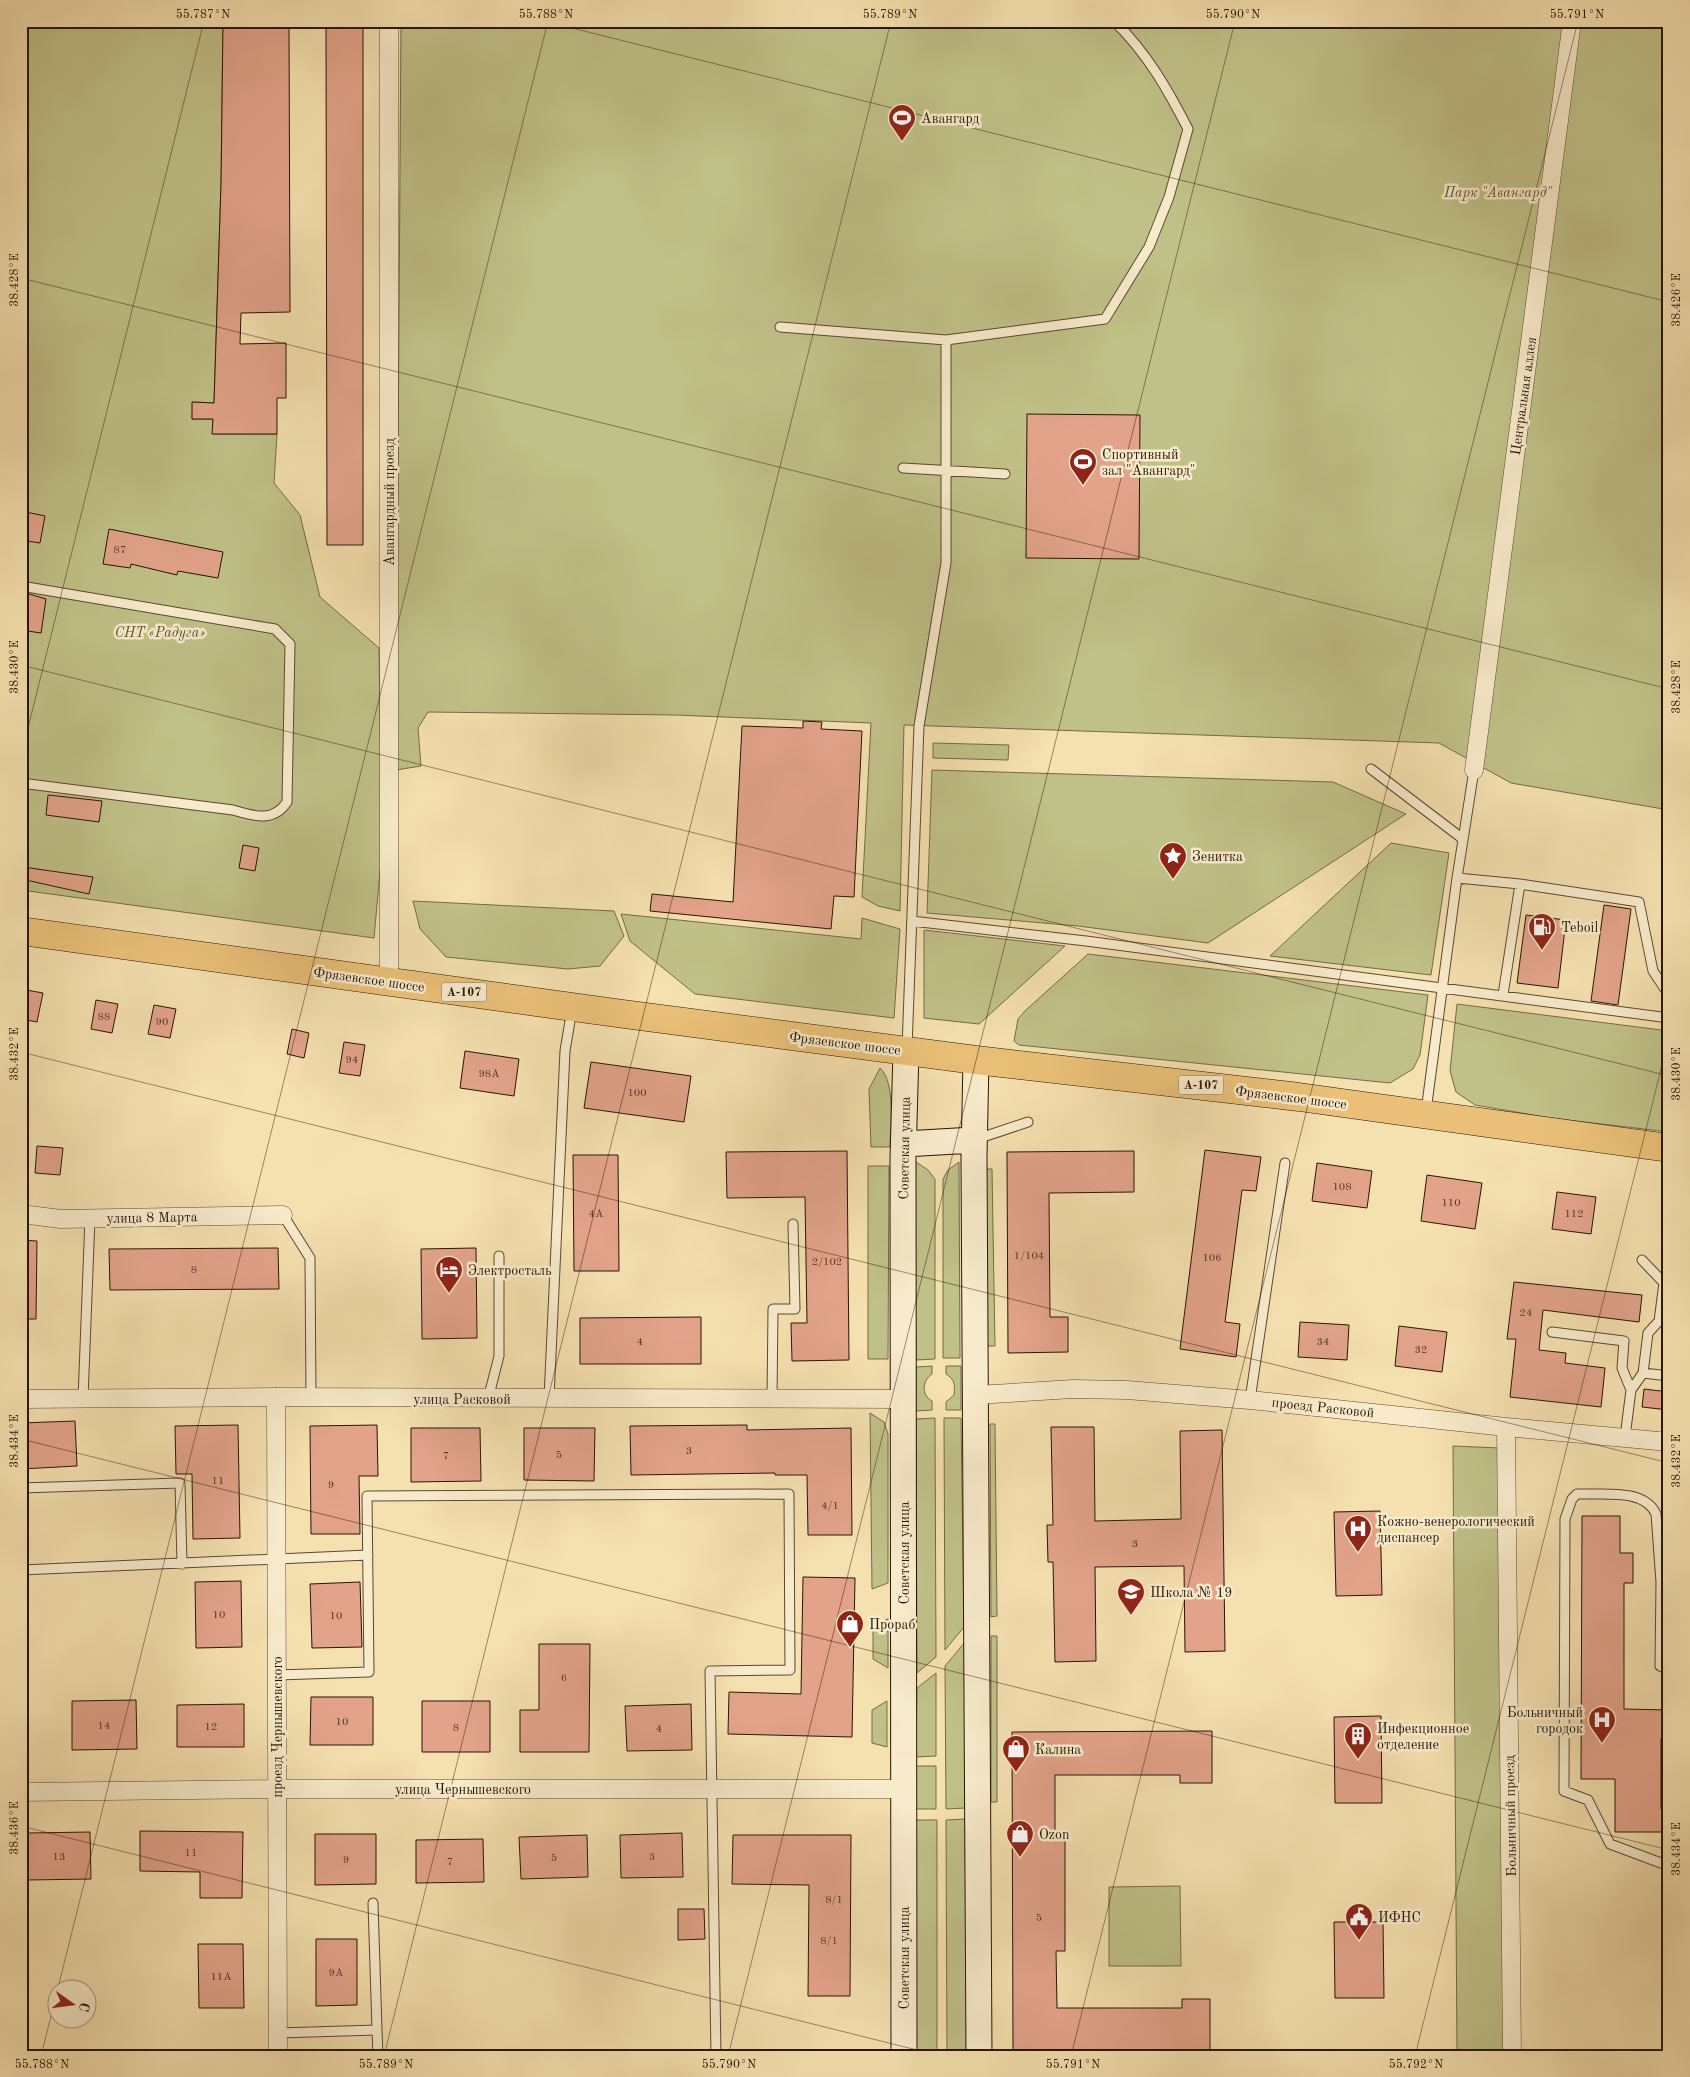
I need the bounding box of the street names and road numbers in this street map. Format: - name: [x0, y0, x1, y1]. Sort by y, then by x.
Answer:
- street label: Центральная аллея: [1509, 336, 1539, 456]
- street label: Авангардный проезд: [383, 438, 397, 566]
- street label: Фрязевское шоссе: [312, 965, 425, 995]
- road number: А-107: [442, 982, 486, 1002]
- street label: Фрязевское шоссе: [788, 1030, 901, 1058]
- road number: А-107: [1178, 1076, 1224, 1094]
- street label: Фрязевское шоссе: [1234, 1084, 1347, 1112]
- street label: Советская улица: [897, 1096, 913, 1200]
- street label: улица 8 Марта: [106, 1210, 198, 1226]
- street label: улица Расковой: [413, 1393, 511, 1407]
- street label: проезд Расковой: [1271, 1396, 1375, 1420]
- street label: Советская улица: [898, 1501, 912, 1605]
- street label: проезд Чернышевского: [271, 1656, 285, 1798]
- street label: Больничный проезд: [1503, 1755, 1519, 1877]
- street label: улица Чернышевского: [395, 1783, 531, 1797]
- street label: Советская улица: [898, 1906, 912, 2010]

